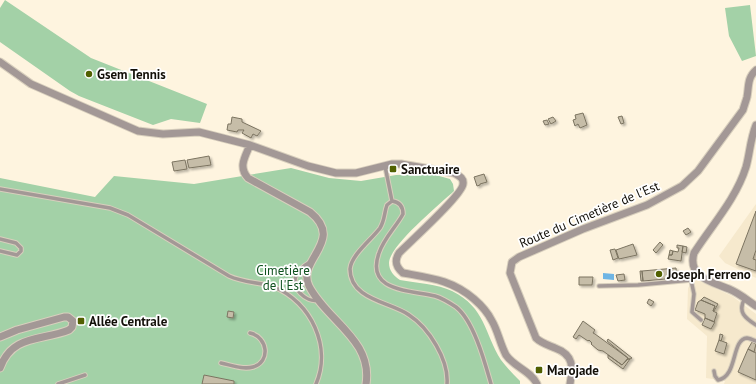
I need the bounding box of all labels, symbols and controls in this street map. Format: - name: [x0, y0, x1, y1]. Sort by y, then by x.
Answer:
- place label: Gsem Tennis: [97, 66, 166, 83]
- marker: Gsem Tennis: [84, 69, 94, 79]
- place label: Sanctuaire: [401, 161, 460, 178]
- marker: Sanctuaire: [388, 164, 398, 174]
- street label: Route du Cimetière de l'Est: [517, 177, 662, 252]
- park label: Cimetière de l'Est: [256, 262, 310, 294]
- place label: Joseph Ferreno: [666, 266, 751, 283]
- marker: Joseph Ferreno: [654, 269, 664, 279]
- place label: Allée Centrale: [89, 313, 168, 330]
- marker: Allée Centrale: [76, 316, 86, 326]
- place label: Marojade: [547, 362, 599, 379]
- marker: Marojade: [534, 365, 544, 375]

